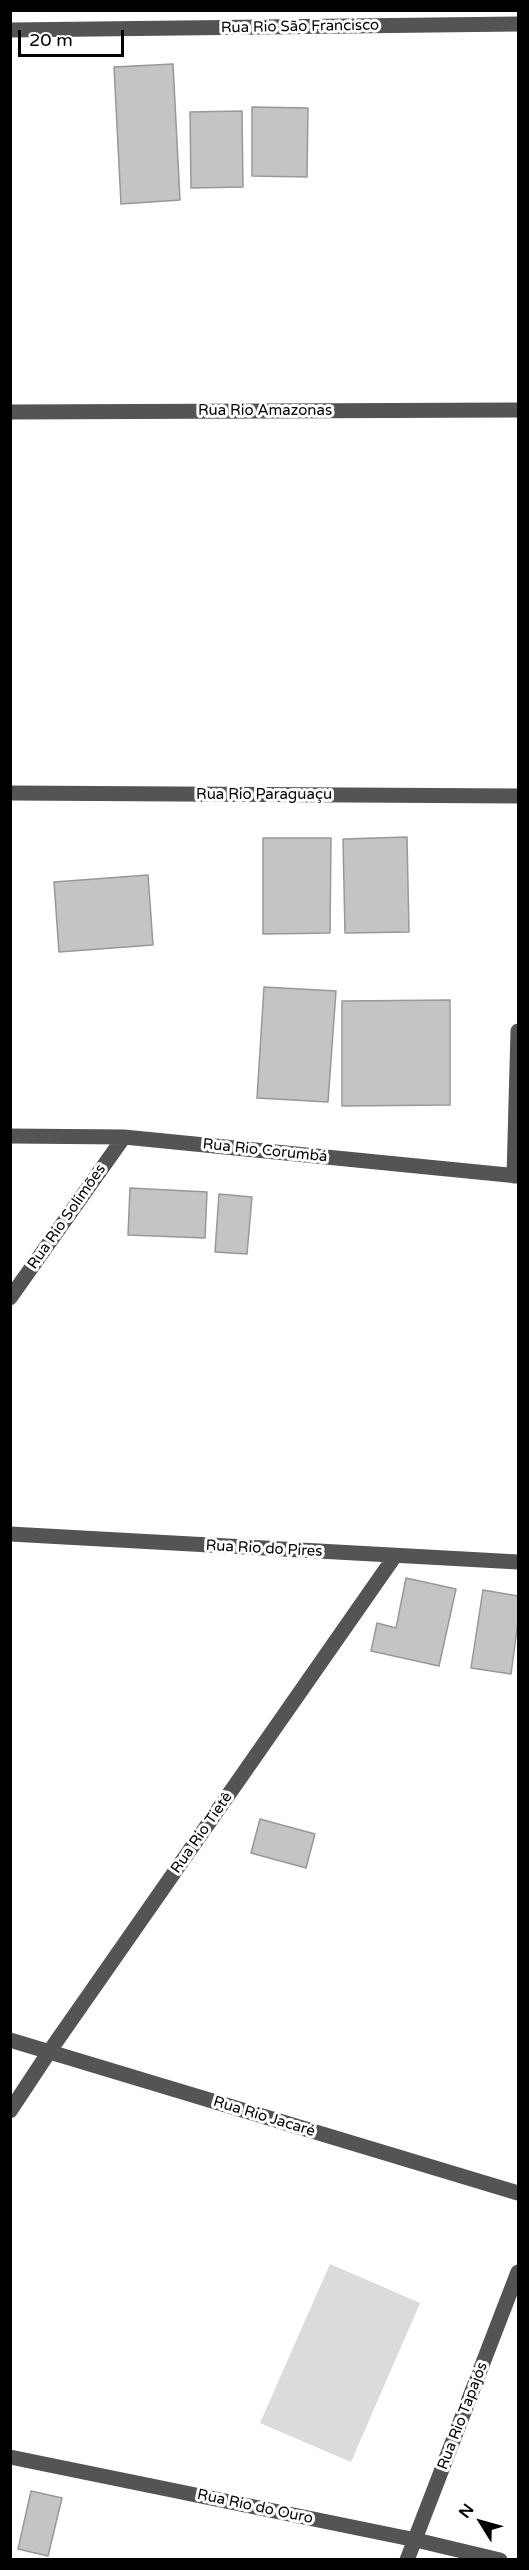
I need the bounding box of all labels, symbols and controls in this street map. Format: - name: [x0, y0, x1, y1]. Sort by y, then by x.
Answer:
- street label: Rua Rio São Francisco: [221, 17, 379, 37]
- scale bar: [21, 18, 128, 56]
- text: 20 m: [29, 29, 73, 51]
- street label: Rua Rio Amazonas: [198, 402, 332, 420]
- street label: Rua Rio Paraguaçu: [196, 786, 332, 804]
- street label: Rua Rio Corumbá: [202, 1135, 328, 1167]
- street label: Rua Rio Solimões: [24, 1161, 110, 1273]
- street label: Rua Rio do Pires: [205, 1537, 323, 1561]
- street label: Rua Rio Tietê: [167, 1789, 237, 1877]
- street label: Rua Rio Jacaré: [211, 2093, 317, 2141]
- street label: Rua Rio Tapajós: [434, 2360, 492, 2472]
- street label: Rua Rio do Ouro: [195, 2486, 315, 2528]
- north arrow: [451, 2492, 511, 2552]
- text: N: [455, 2500, 478, 2522]

